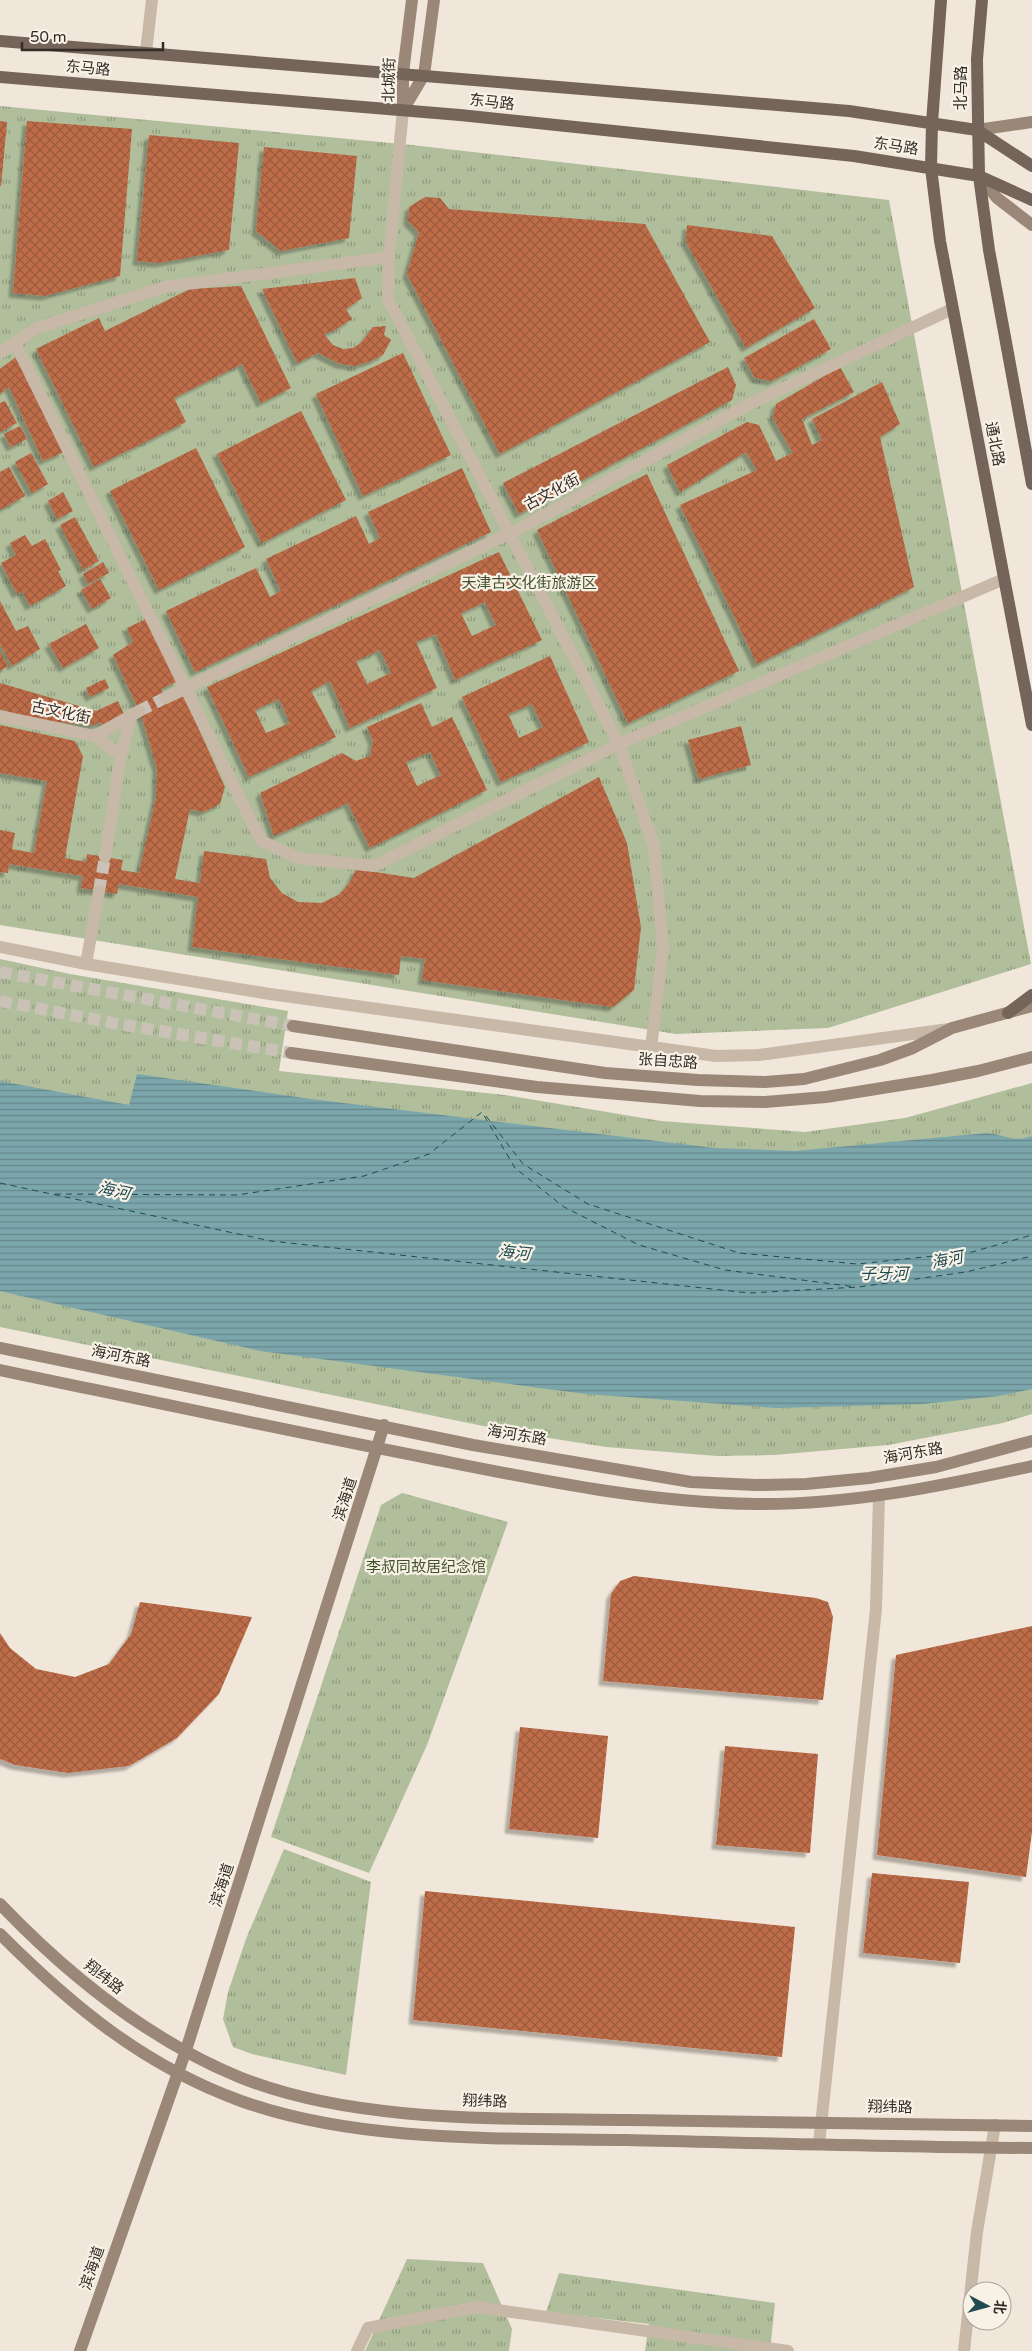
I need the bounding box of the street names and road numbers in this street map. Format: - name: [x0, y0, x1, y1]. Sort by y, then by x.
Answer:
- street label: 东马路: [65, 57, 111, 79]
- street label: 北城街: [380, 57, 398, 103]
- street label: 北马路: [952, 65, 970, 111]
- street label: 东马路: [469, 91, 515, 113]
- street label: 东马路: [872, 134, 920, 158]
- street label: 通北路: [982, 420, 1008, 468]
- street label: 古文化街: [521, 470, 583, 514]
- street label: 古文化街: [30, 697, 92, 727]
- street label: 张自忠路: [637, 1050, 699, 1072]
- street label: 海河东路: [90, 1341, 152, 1371]
- street label: 海河东路: [486, 1421, 548, 1449]
- street label: 海河东路: [882, 1439, 944, 1467]
- street label: 滨海道: [329, 1475, 361, 1523]
- street label: 滨海道: [206, 1861, 238, 1909]
- street label: 翔纬路: [81, 1956, 127, 1998]
- street label: 翔纬路: [462, 2091, 508, 2111]
- street label: 翔纬路: [867, 2098, 913, 2116]
- street label: 滨海道: [76, 2244, 108, 2292]

